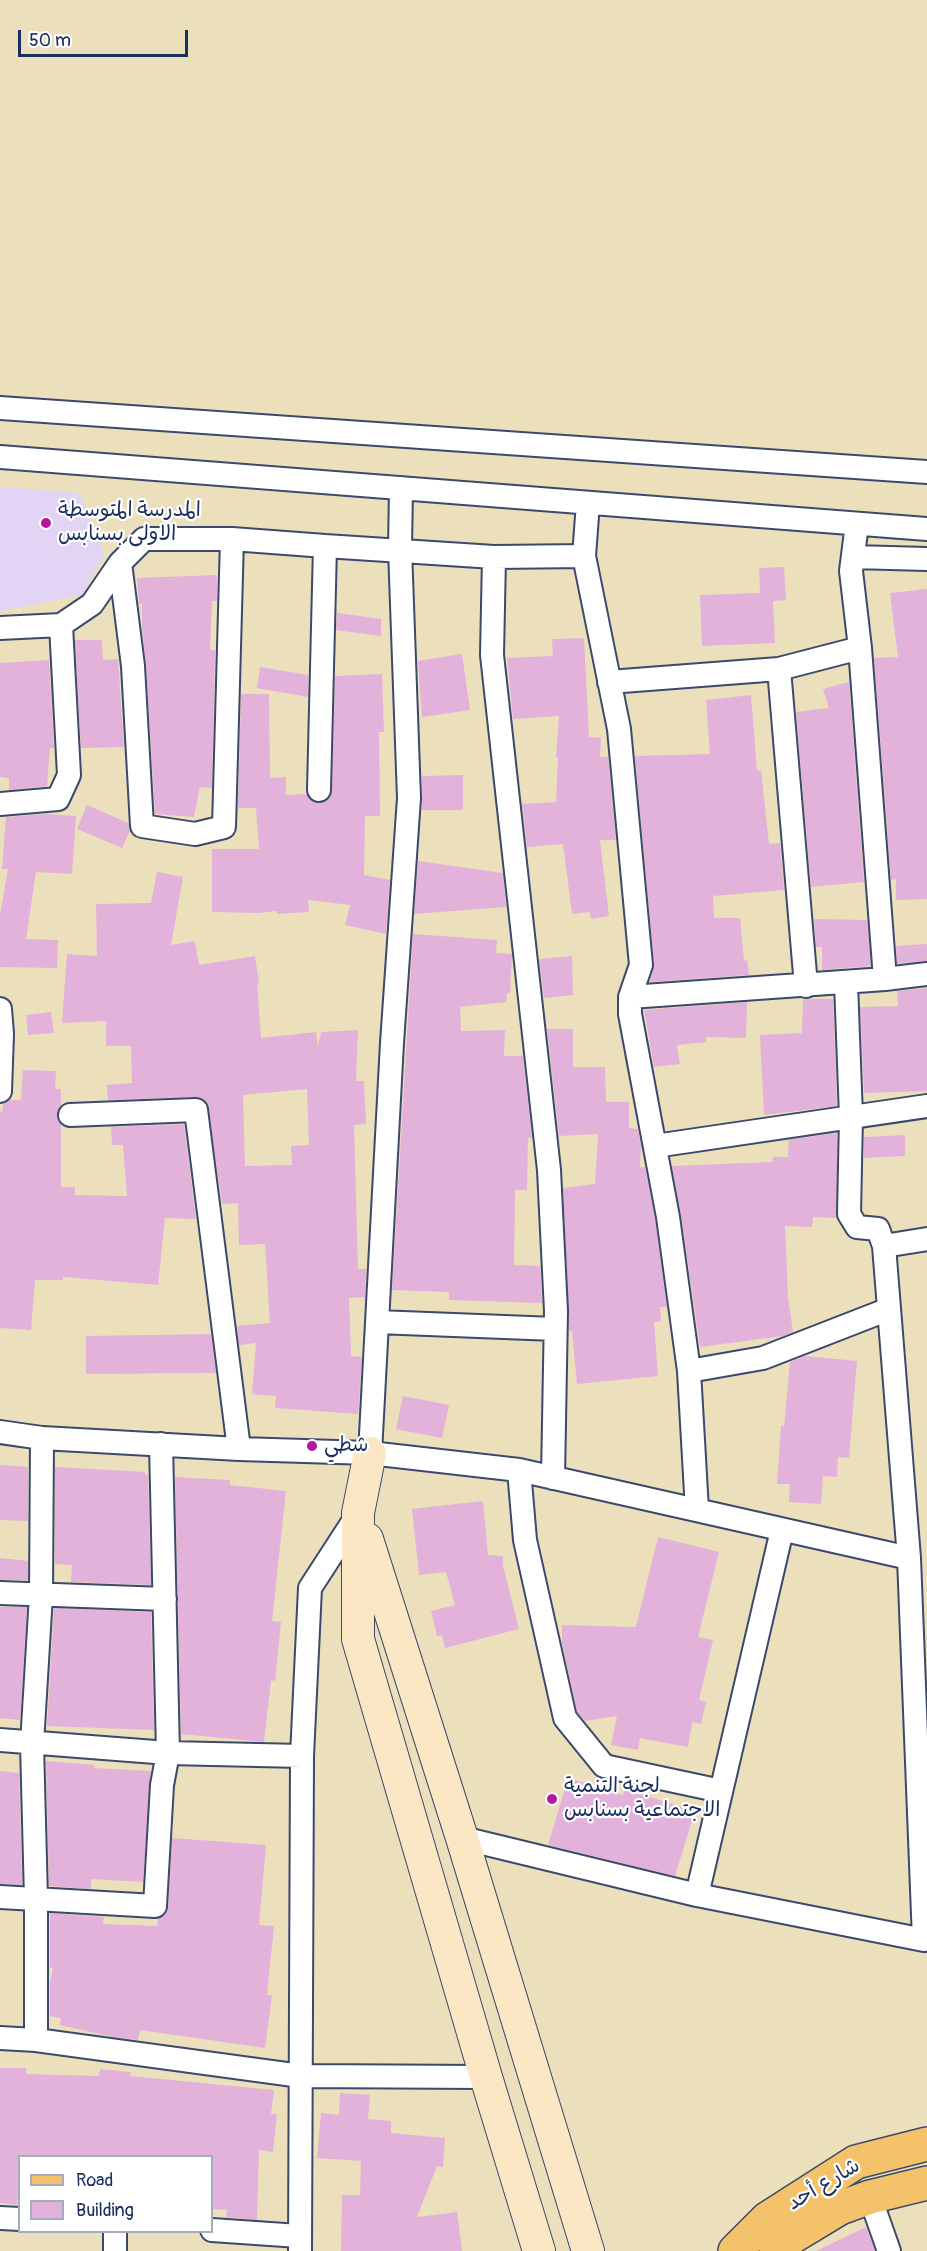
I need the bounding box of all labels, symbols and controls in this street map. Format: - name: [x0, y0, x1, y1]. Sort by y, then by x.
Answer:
- scale bar: [21, 18, 190, 56]
- text: 50 m: [29, 29, 71, 52]
- place label: المدرسة المتوسطة الاولى بسنابس: [58, 498, 201, 548]
- marker: المدرسة المتوسطة الاولى بسنابس: [39, 516, 53, 530]
- place label: شطي: [324, 1433, 368, 1459]
- marker: شطي: [305, 1439, 319, 1453]
- place label: لجنة التنمية الاجتماعية بسنابس: [564, 1774, 720, 1824]
- marker: لجنة التنمية الاجتماعية بسنابس: [545, 1792, 559, 1806]
- street label: شارع أحد: [783, 2154, 865, 2216]
- legend: [18, 2155, 213, 2233]
- text: Road: [76, 2169, 113, 2192]
- text: Building: [76, 2199, 134, 2222]

